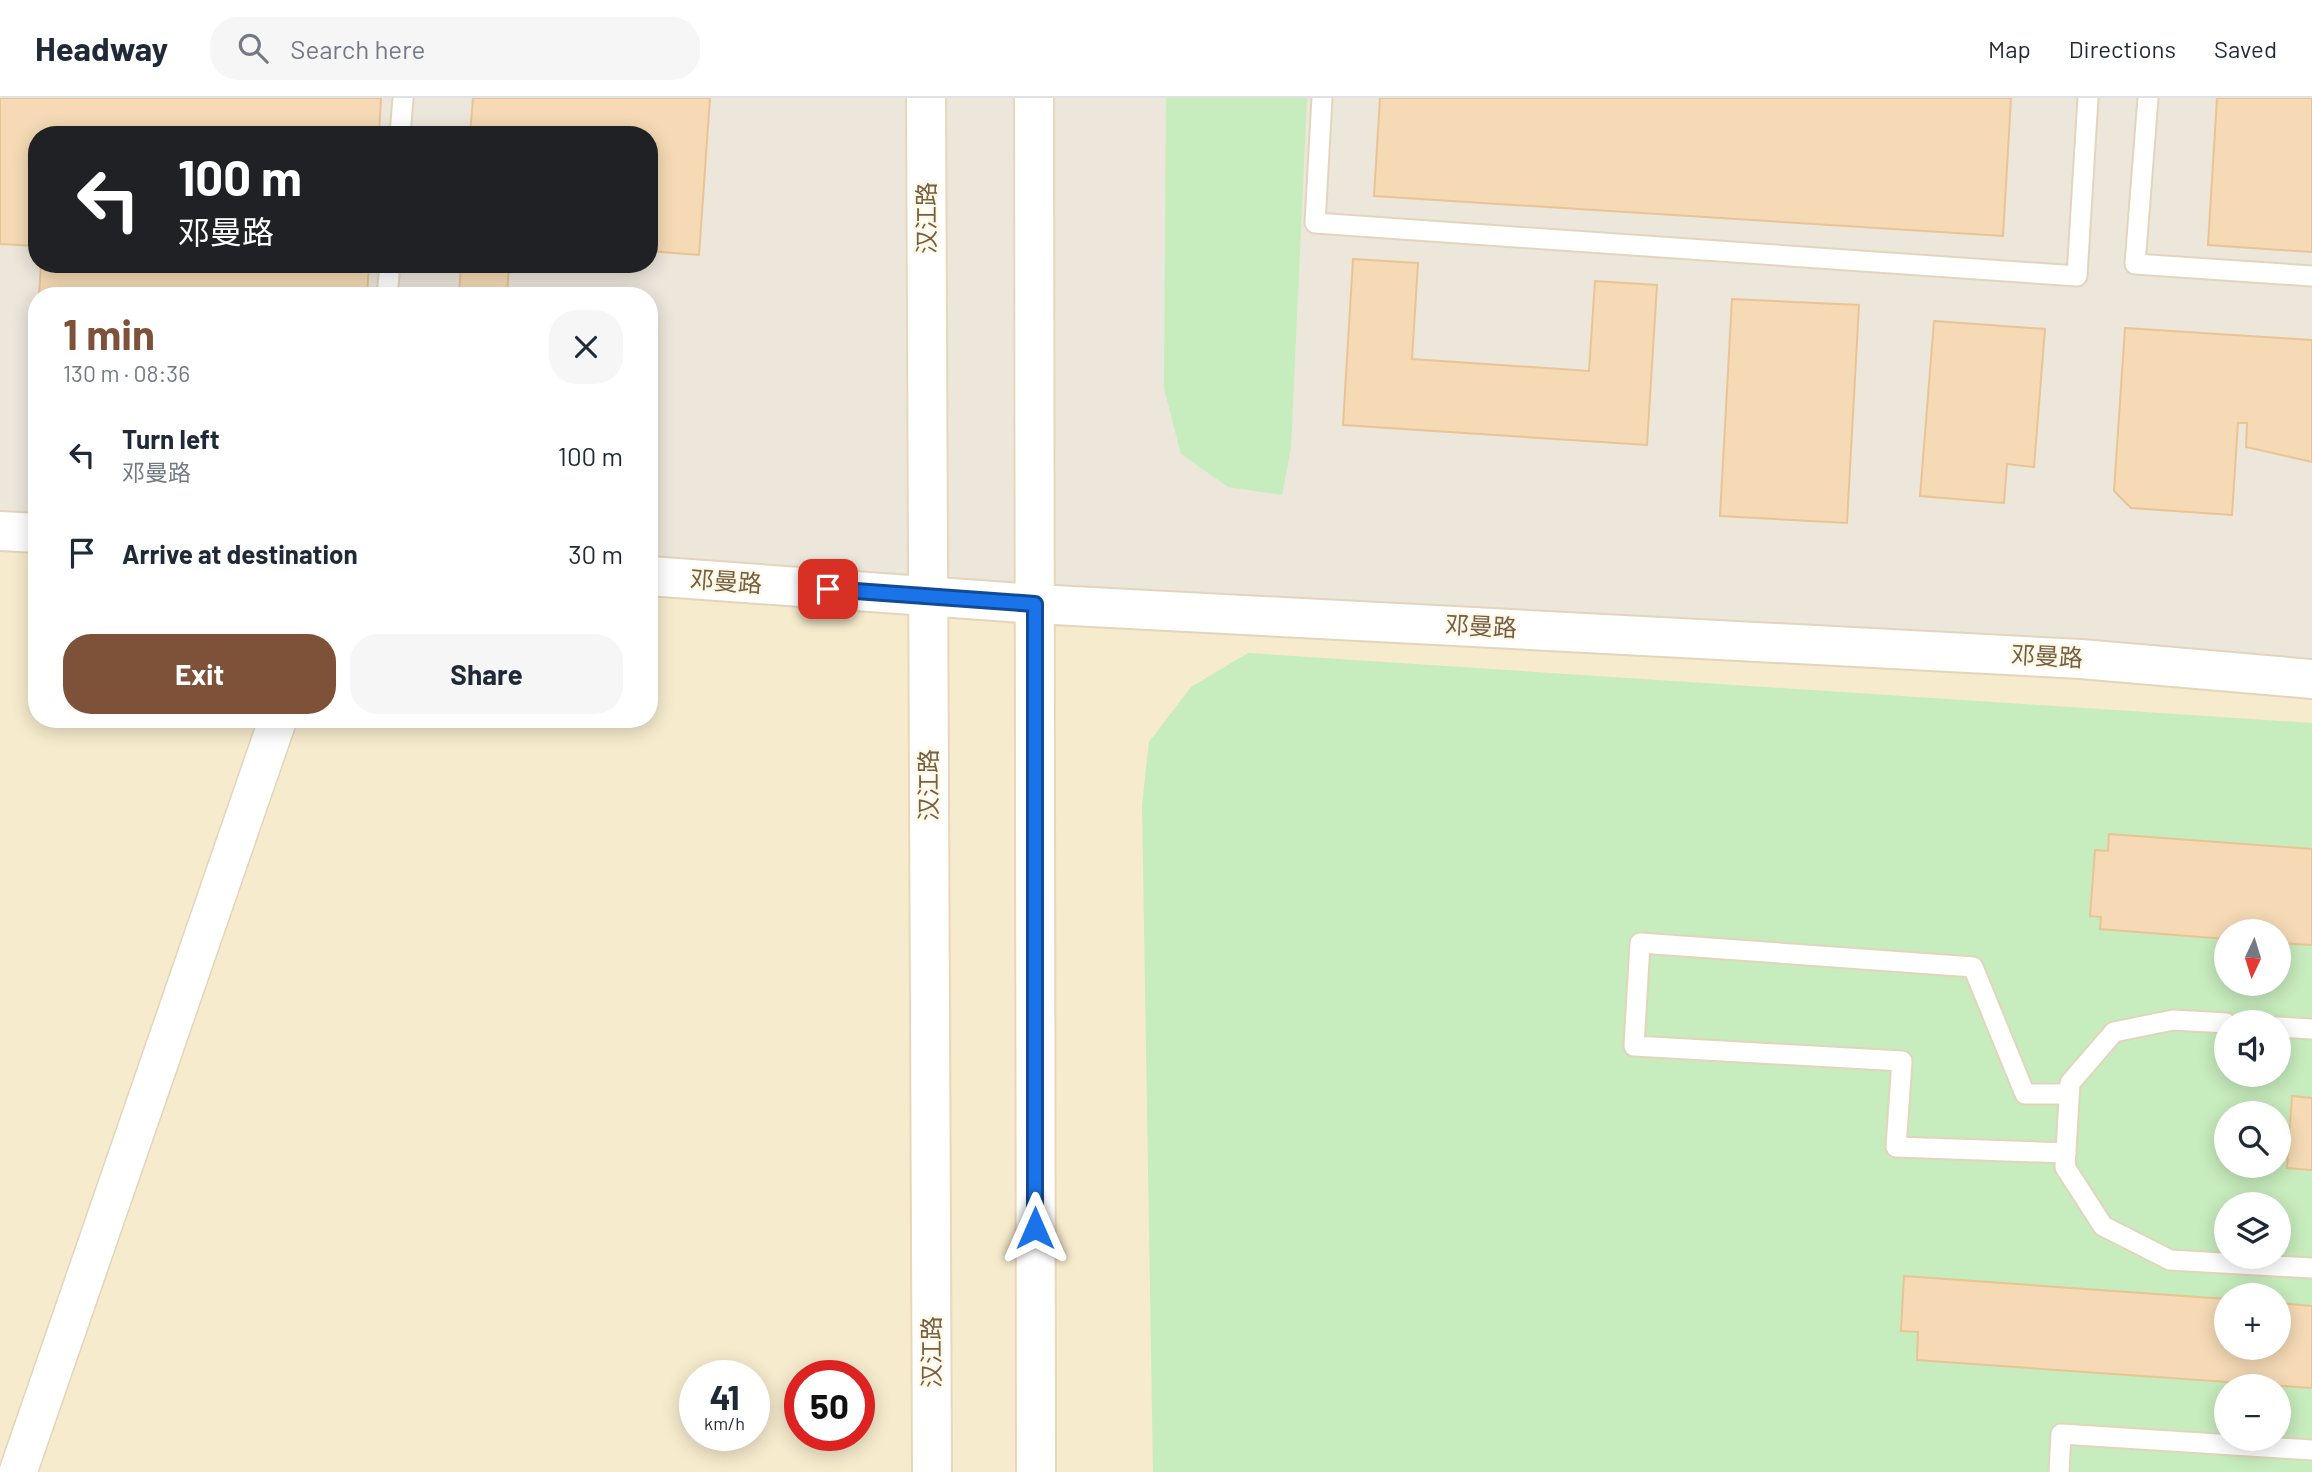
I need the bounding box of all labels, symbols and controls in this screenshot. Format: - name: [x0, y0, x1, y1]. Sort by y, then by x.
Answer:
- search box: [210, 17, 700, 80]
- text: Headway: [35, 28, 168, 68]
- icon: search: [234, 29, 272, 67]
- text: Search here: [290, 33, 425, 64]
- text: Map: [1988, 34, 2031, 63]
- text: Directions: [2069, 34, 2176, 63]
- text: Saved: [2214, 34, 2277, 63]
- text: 100 m: [178, 147, 302, 206]
- icon: left: [63, 154, 154, 245]
- street label: 汉江路: [911, 182, 940, 254]
- text: 邓曼路: [178, 212, 274, 250]
- text: 1 min: [63, 308, 155, 358]
- button: close: [549, 310, 623, 384]
- text: 130 m · 08:36: [63, 359, 190, 387]
- text: Turn left: [122, 423, 220, 454]
- icon: left: [63, 436, 101, 474]
- text: 100 m: [558, 440, 623, 471]
- text: 邓曼路: [122, 458, 191, 486]
- icon: arrive: [63, 534, 101, 572]
- text: Arrive at destination: [122, 538, 358, 569]
- text: 30 m: [568, 538, 623, 569]
- pin: [798, 559, 858, 619]
- street label: 邓曼路: [689, 564, 763, 597]
- icon: arrive: [809, 570, 847, 608]
- street label: 邓曼路: [1444, 609, 1518, 642]
- button: Exit: [63, 634, 336, 714]
- button: Share: [350, 634, 623, 714]
- street label: 邓曼路: [2010, 639, 2084, 672]
- street label: 汉江路: [913, 749, 942, 821]
- north arrow: [2214, 919, 2291, 996]
- map controls: [2214, 919, 2291, 1451]
- button: sound: [2214, 1010, 2291, 1087]
- button: search: [2214, 1101, 2291, 1178]
- position arrow: [998, 1191, 1072, 1265]
- button: layers: [2214, 1192, 2291, 1269]
- button: +: [2214, 1283, 2291, 1360]
- street label: 汉江路: [916, 1316, 945, 1388]
- speed limit sign: 50: [784, 1360, 875, 1451]
- button: −: [2214, 1374, 2291, 1451]
- text: 41: [709, 1375, 740, 1417]
- text: km/h: [704, 1412, 745, 1434]

